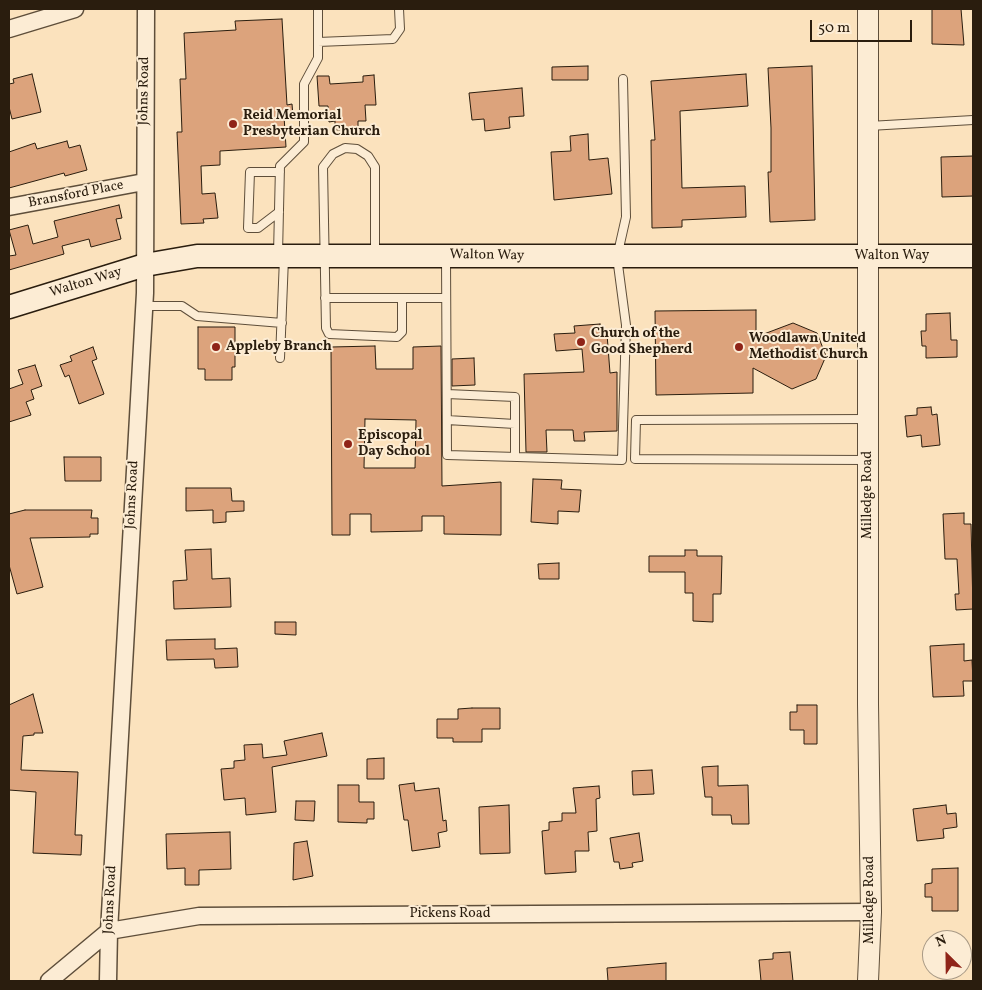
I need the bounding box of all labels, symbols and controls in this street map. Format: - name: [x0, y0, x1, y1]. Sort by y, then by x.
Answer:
- scale bar: [812, 10, 914, 42]
- text: 50 m: [818, 18, 850, 39]
- street label: Johns Road: [136, 56, 154, 126]
- place label: Reid Memorial Presbyterian Church: [243, 108, 380, 140]
- marker: Reid Memorial Presbyterian Church: [227, 118, 239, 130]
- street label: Bransford Place: [27, 178, 125, 212]
- street label: Walton Way: [449, 247, 525, 265]
- street label: Walton Way: [855, 248, 929, 264]
- street label: Walton Way: [48, 264, 124, 302]
- place label: Church of the Good Shepherd: [591, 326, 692, 358]
- place label: Woodlawn United Methodist Church: [749, 331, 868, 364]
- marker: Church of the Good Shepherd: [575, 336, 587, 348]
- place label: Appleby Branch: [226, 339, 332, 355]
- marker: Appleby Branch: [210, 341, 222, 353]
- marker: Woodlawn United Methodist Church: [733, 341, 745, 353]
- place label: Episcopal Day School: [358, 428, 430, 461]
- marker: Episcopal Day School: [342, 438, 354, 450]
- street label: Milledge Road: [860, 451, 876, 539]
- street label: Johns Road: [123, 460, 143, 530]
- street label: Milledge Road: [862, 856, 878, 944]
- street label: Johns Road: [101, 865, 121, 935]
- street label: Pickens Road: [409, 906, 491, 922]
- north arrow: [922, 930, 972, 980]
- text: N: [933, 931, 950, 952]

